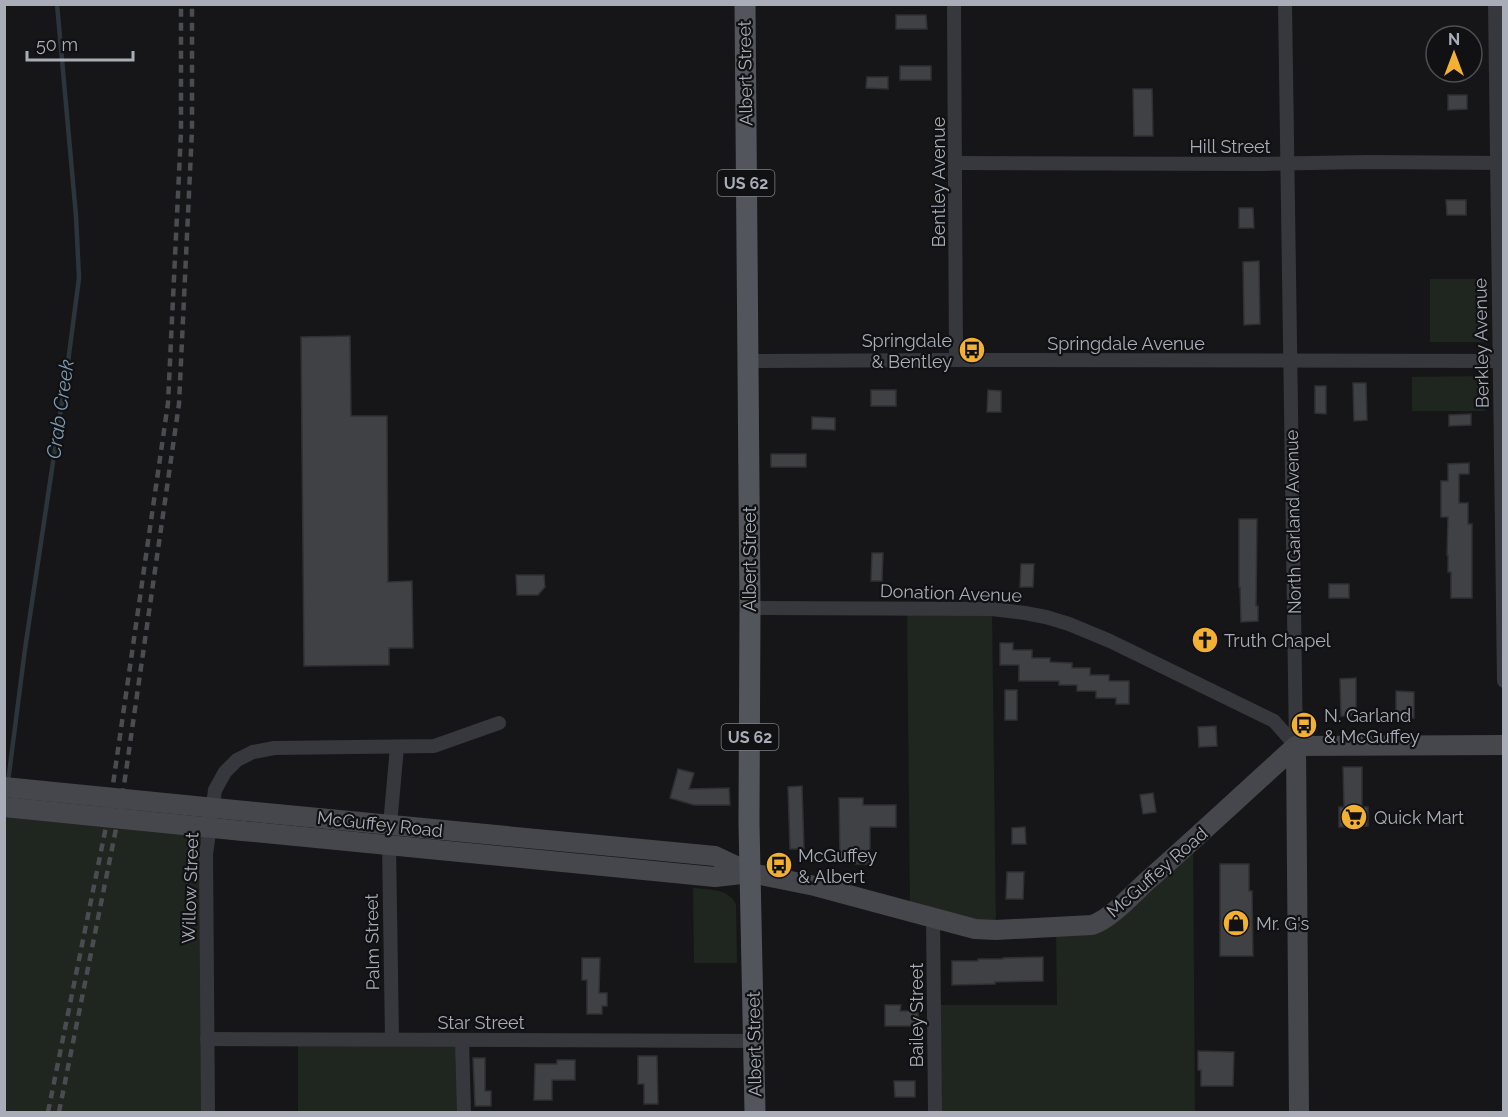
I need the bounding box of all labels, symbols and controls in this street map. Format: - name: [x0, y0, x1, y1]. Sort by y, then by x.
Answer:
- street label: Albert Street: [734, 20, 756, 126]
- scale bar: [27, 24, 134, 62]
- north arrow: [1424, 24, 1484, 84]
- text: N: [1448, 30, 1460, 49]
- text: 50 m: [36, 34, 78, 55]
- street label: Bentley Avenue: [928, 116, 949, 247]
- street label: Hill Street: [1190, 136, 1270, 157]
- road number: US 62: [718, 170, 774, 196]
- street label: Berkley Avenue: [1469, 277, 1493, 408]
- place label: Springdale & Bentley: [862, 330, 952, 372]
- street label: Springdale Avenue: [1047, 333, 1205, 354]
- bus stop icon: Springdale & Bentley: [957, 335, 987, 365]
- water label: Crab Creek: [41, 357, 79, 460]
- street label: North Garland Avenue: [1281, 429, 1305, 614]
- street label: Albert Street: [739, 506, 760, 612]
- street label: Donation Avenue: [880, 580, 1023, 606]
- church icon: Truth Chapel: [1190, 625, 1220, 655]
- place label: Truth Chapel: [1224, 630, 1331, 651]
- place label: N. Garland & McGuffey: [1324, 705, 1420, 747]
- bus stop icon: N. Garland & McGuffey: [1289, 710, 1319, 740]
- road number: US 62: [722, 724, 778, 750]
- supermarket icon: Quick Mart: [1339, 802, 1369, 832]
- street label: McGuffey Road: [316, 807, 444, 841]
- place label: Quick Mart: [1374, 807, 1464, 828]
- street label: McGuffey Road: [1102, 823, 1212, 921]
- street label: Willow Street: [178, 832, 202, 944]
- place label: McGuffey & Albert: [798, 845, 878, 887]
- bus stop icon: McGuffey & Albert: [764, 850, 794, 880]
- street label: Palm Street: [361, 893, 383, 991]
- shop icon: Mr. G's: [1221, 908, 1251, 938]
- place label: Mr. G's: [1256, 913, 1310, 934]
- street label: Bailey Street: [906, 963, 927, 1067]
- street label: Albert Street: [743, 991, 765, 1097]
- street label: Star Street: [438, 1012, 525, 1033]

